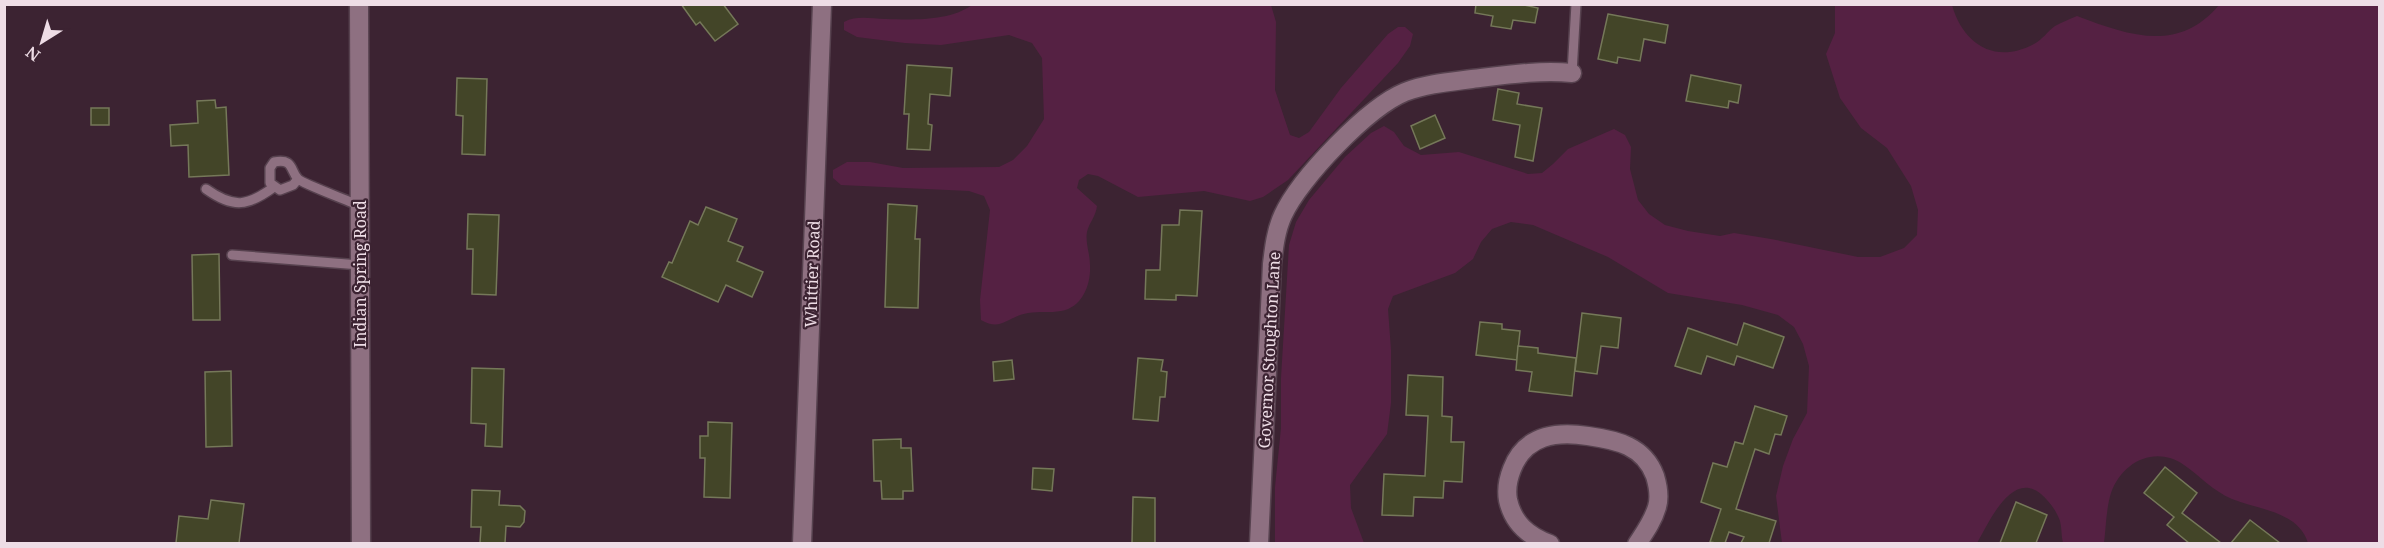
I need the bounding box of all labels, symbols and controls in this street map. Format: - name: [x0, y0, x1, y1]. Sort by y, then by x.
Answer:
- north arrow: [12, 12, 72, 72]
- text: N: [21, 41, 45, 67]
- street label: Indian Spring Road: [349, 200, 371, 348]
- street label: Whittier Road: [799, 220, 825, 328]
- street label: Governor Stoughton Lane: [1253, 251, 1285, 449]

